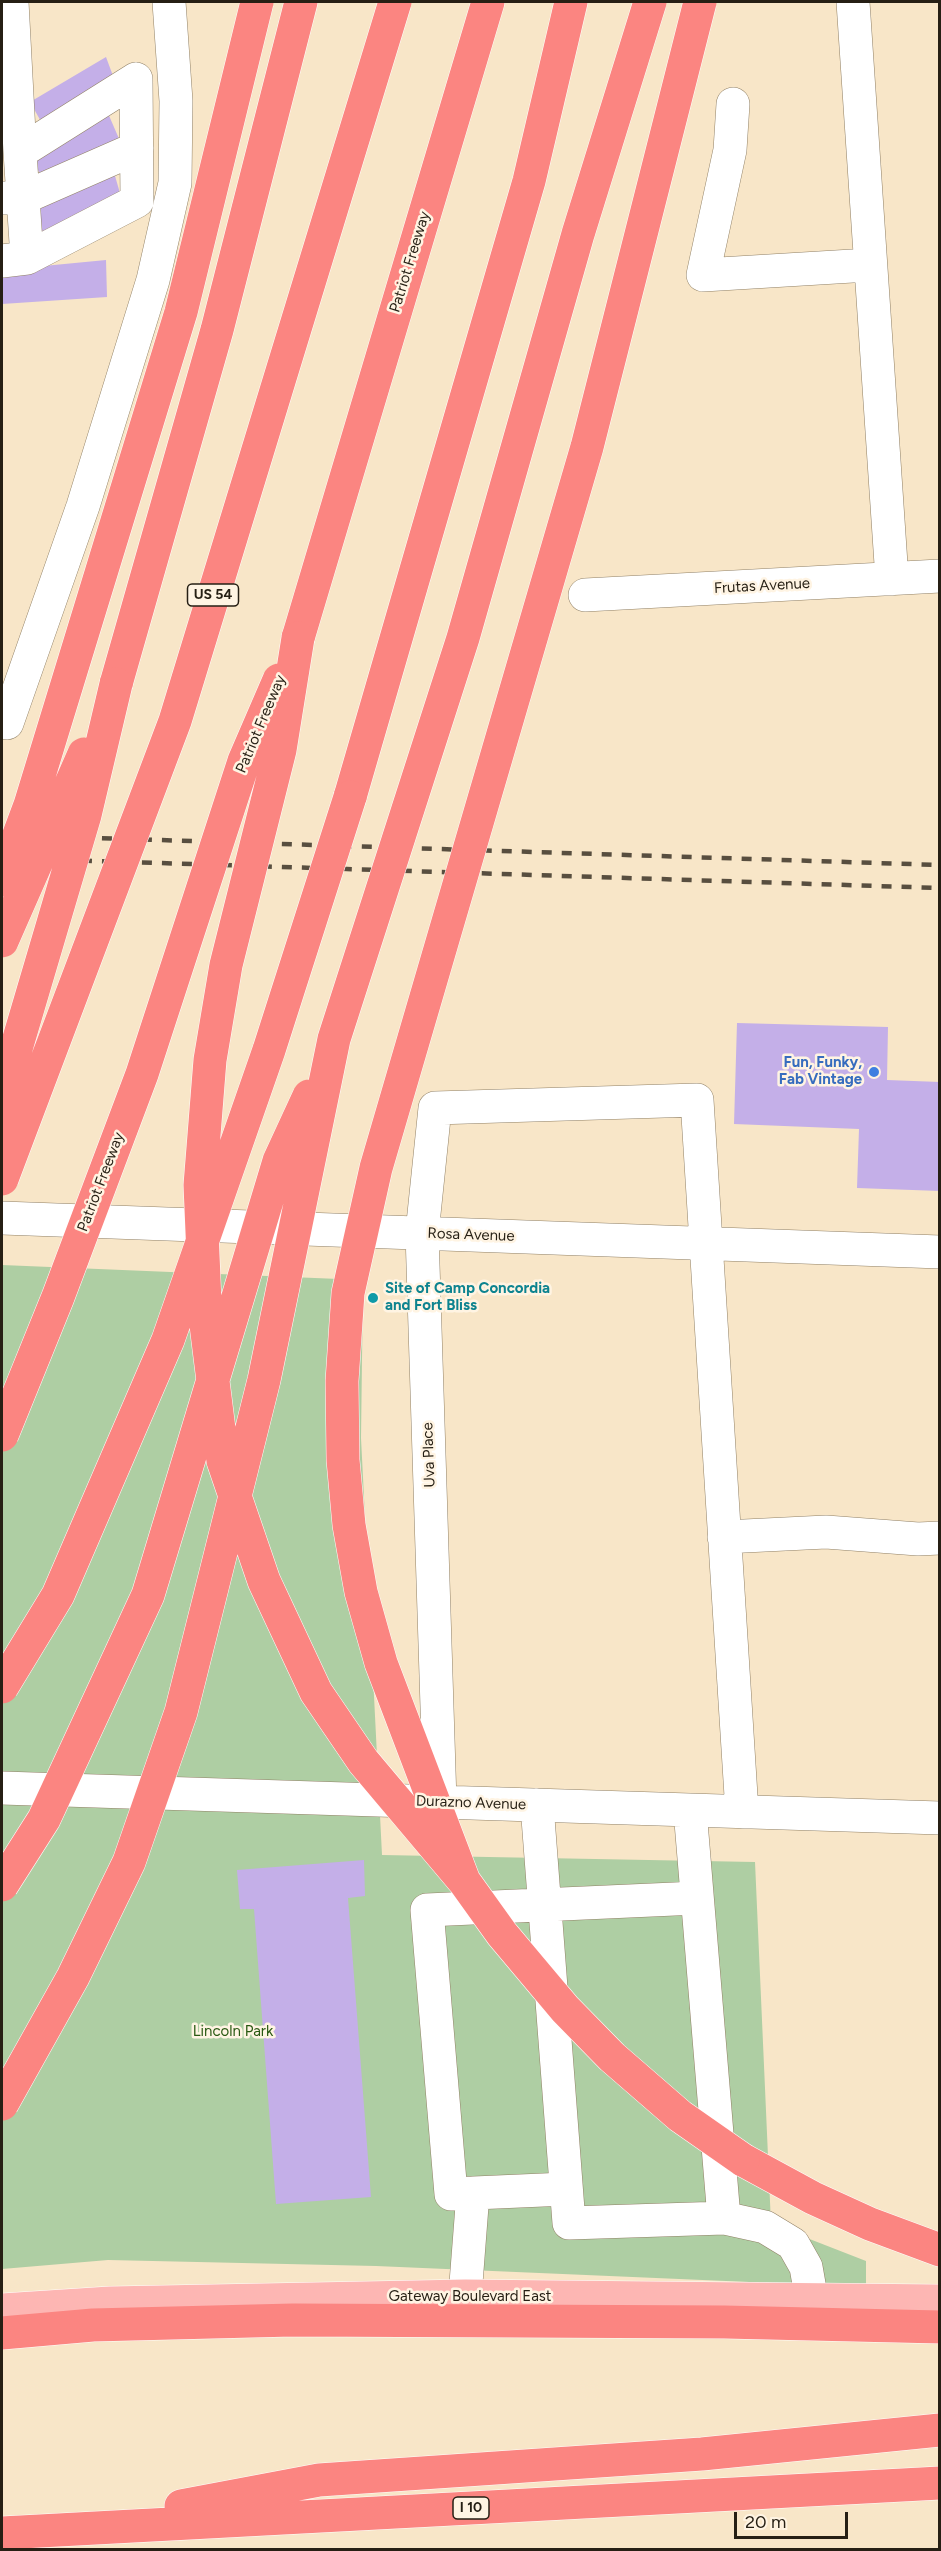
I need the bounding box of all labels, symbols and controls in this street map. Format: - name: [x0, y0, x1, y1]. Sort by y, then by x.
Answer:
- street label: Patriot Freeway: [386, 209, 434, 315]
- street label: Frutas Avenue: [714, 574, 810, 598]
- road number: US 54: [188, 584, 238, 606]
- street label: Patriot Freeway: [232, 672, 290, 776]
- place label: Fun, Funky, Fab Vintage: [779, 1054, 862, 1089]
- marker: Fun, Funky, Fab Vintage: [867, 1065, 881, 1079]
- street label: Patriot Freeway: [74, 1130, 128, 1234]
- street label: Rosa Avenue: [427, 1224, 515, 1246]
- place label: Site of Camp Concordia and Fort Bliss: [385, 1280, 550, 1315]
- marker: Site of Camp Concordia and Fort Bliss: [366, 1291, 380, 1305]
- street label: Uva Place: [419, 1422, 439, 1488]
- street label: Durazno Avenue: [416, 1792, 526, 1814]
- park label: Lincoln Park: [193, 2023, 273, 2041]
- street label: Gateway Boulevard East: [389, 2288, 551, 2306]
- road number: I 10: [453, 2497, 489, 2519]
- scale bar: [737, 2500, 851, 2538]
- text: 20 m: [745, 2511, 786, 2533]

